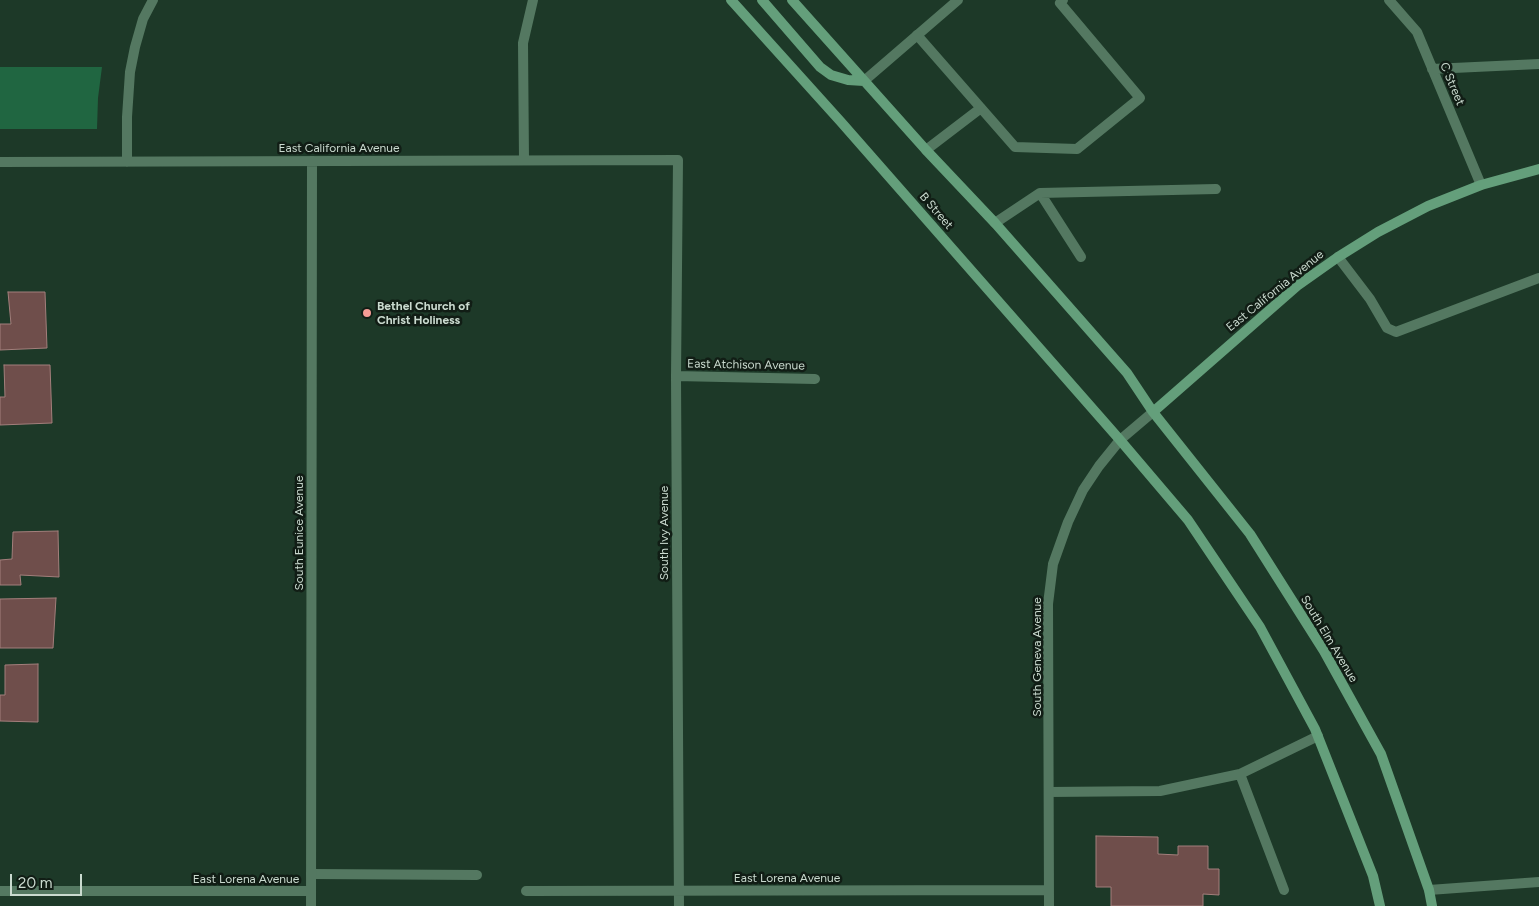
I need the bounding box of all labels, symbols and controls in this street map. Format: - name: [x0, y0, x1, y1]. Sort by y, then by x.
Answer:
- street label: C Street: [1437, 60, 1467, 108]
- street label: East California Avenue: [278, 141, 400, 155]
- street label: B Street: [916, 190, 956, 232]
- street label: East California Avenue: [1223, 247, 1327, 335]
- place label: Bethel Church of Christ Holiness: [377, 299, 470, 327]
- marker: Bethel Church of Christ Holiness: [361, 307, 373, 319]
- street label: East Atchison Avenue: [687, 357, 805, 373]
- street label: South Eunice Avenue: [292, 475, 306, 591]
- street label: South Ivy Avenue: [657, 486, 671, 580]
- street label: South Elm Avenue: [1297, 593, 1361, 685]
- street label: South Geneva Avenue: [1030, 597, 1044, 717]
- scale bar: [12, 864, 85, 896]
- street label: East Lorena Avenue: [734, 871, 840, 885]
- street label: East Lorena Avenue: [193, 872, 299, 886]
- text: 20 m: [18, 874, 52, 892]

